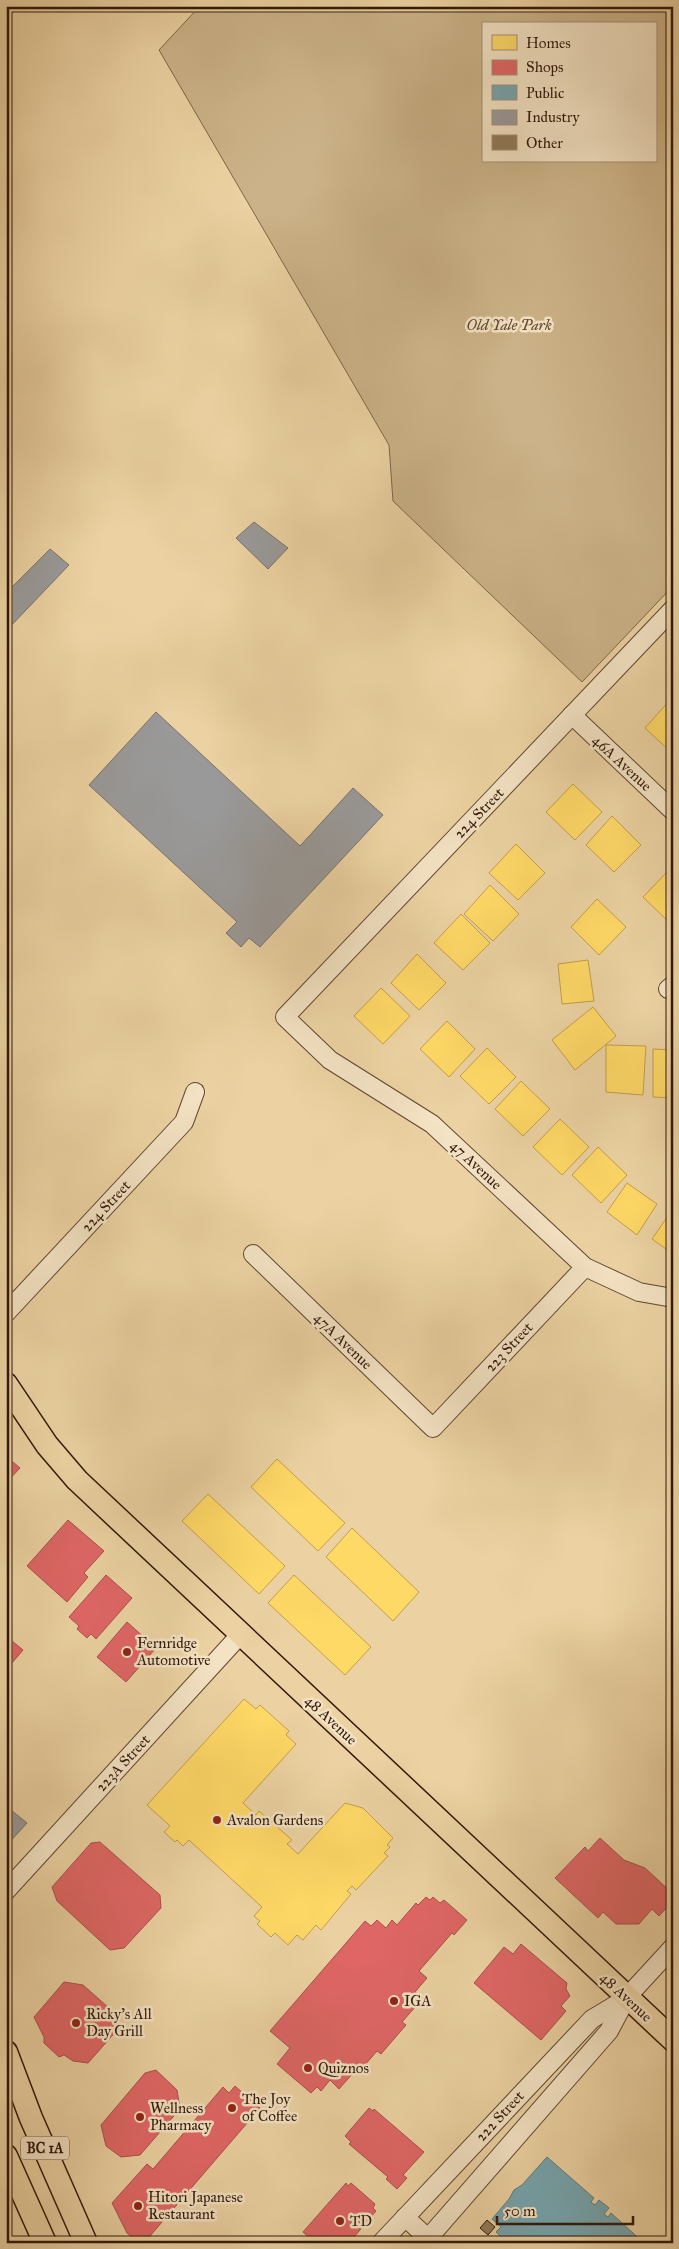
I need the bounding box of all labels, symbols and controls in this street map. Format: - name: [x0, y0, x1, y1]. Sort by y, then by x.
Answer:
- legend: [482, 22, 656, 162]
- text: Homes: [526, 34, 571, 52]
- text: Shops: [526, 58, 564, 76]
- text: Public: [526, 84, 564, 102]
- text: Industry: [526, 108, 580, 126]
- text: Other: [526, 134, 563, 152]
- park label: Old Yale Park: [466, 316, 552, 334]
- street label: 46A Avenue: [589, 731, 655, 795]
- street label: 224 Street: [450, 783, 508, 842]
- street label: 47 Avenue: [446, 1137, 506, 1193]
- street label: 224 Street: [78, 1176, 135, 1235]
- street label: 47A Avenue: [310, 1309, 376, 1373]
- street label: 223 Street: [482, 1318, 537, 1376]
- place label: Fernridge Automotive: [136, 1634, 211, 1669]
- marker: Fernridge Automotive: [121, 1646, 133, 1658]
- street label: 48 Avenue: [301, 1691, 361, 1749]
- street label: 223A Street: [92, 1730, 154, 1795]
- place label: Avalon Gardens: [226, 1811, 323, 1829]
- marker: Avalon Gardens: [211, 1814, 223, 1826]
- street label: 48 Avenue: [596, 1968, 656, 2026]
- place label: IGA: [404, 1992, 431, 2010]
- marker: IGA: [388, 1995, 400, 2007]
- place label: Ricky's All Day Grill: [86, 2005, 153, 2040]
- marker: Ricky's All Day Grill: [70, 2017, 82, 2029]
- place label: Quiznos: [318, 2059, 369, 2077]
- marker: Quiznos: [302, 2062, 314, 2074]
- street label: 222 Street: [472, 2086, 528, 2145]
- place label: The Joy of Coffee: [242, 2090, 297, 2125]
- place label: Wellness Pharmacy: [150, 2099, 212, 2134]
- marker: The Joy of Coffee: [226, 2102, 238, 2114]
- marker: Wellness Pharmacy: [134, 2111, 146, 2123]
- road number: BC 1A: [21, 2136, 69, 2160]
- place label: Hitori Japanese Restaurant: [148, 2188, 243, 2223]
- scale bar: [497, 2194, 633, 2226]
- marker: Hitori Japanese Restaurant: [132, 2200, 144, 2212]
- text: 50 m: [504, 2202, 536, 2220]
- place label: TD: [350, 2212, 372, 2230]
- marker: TD: [334, 2215, 346, 2227]

